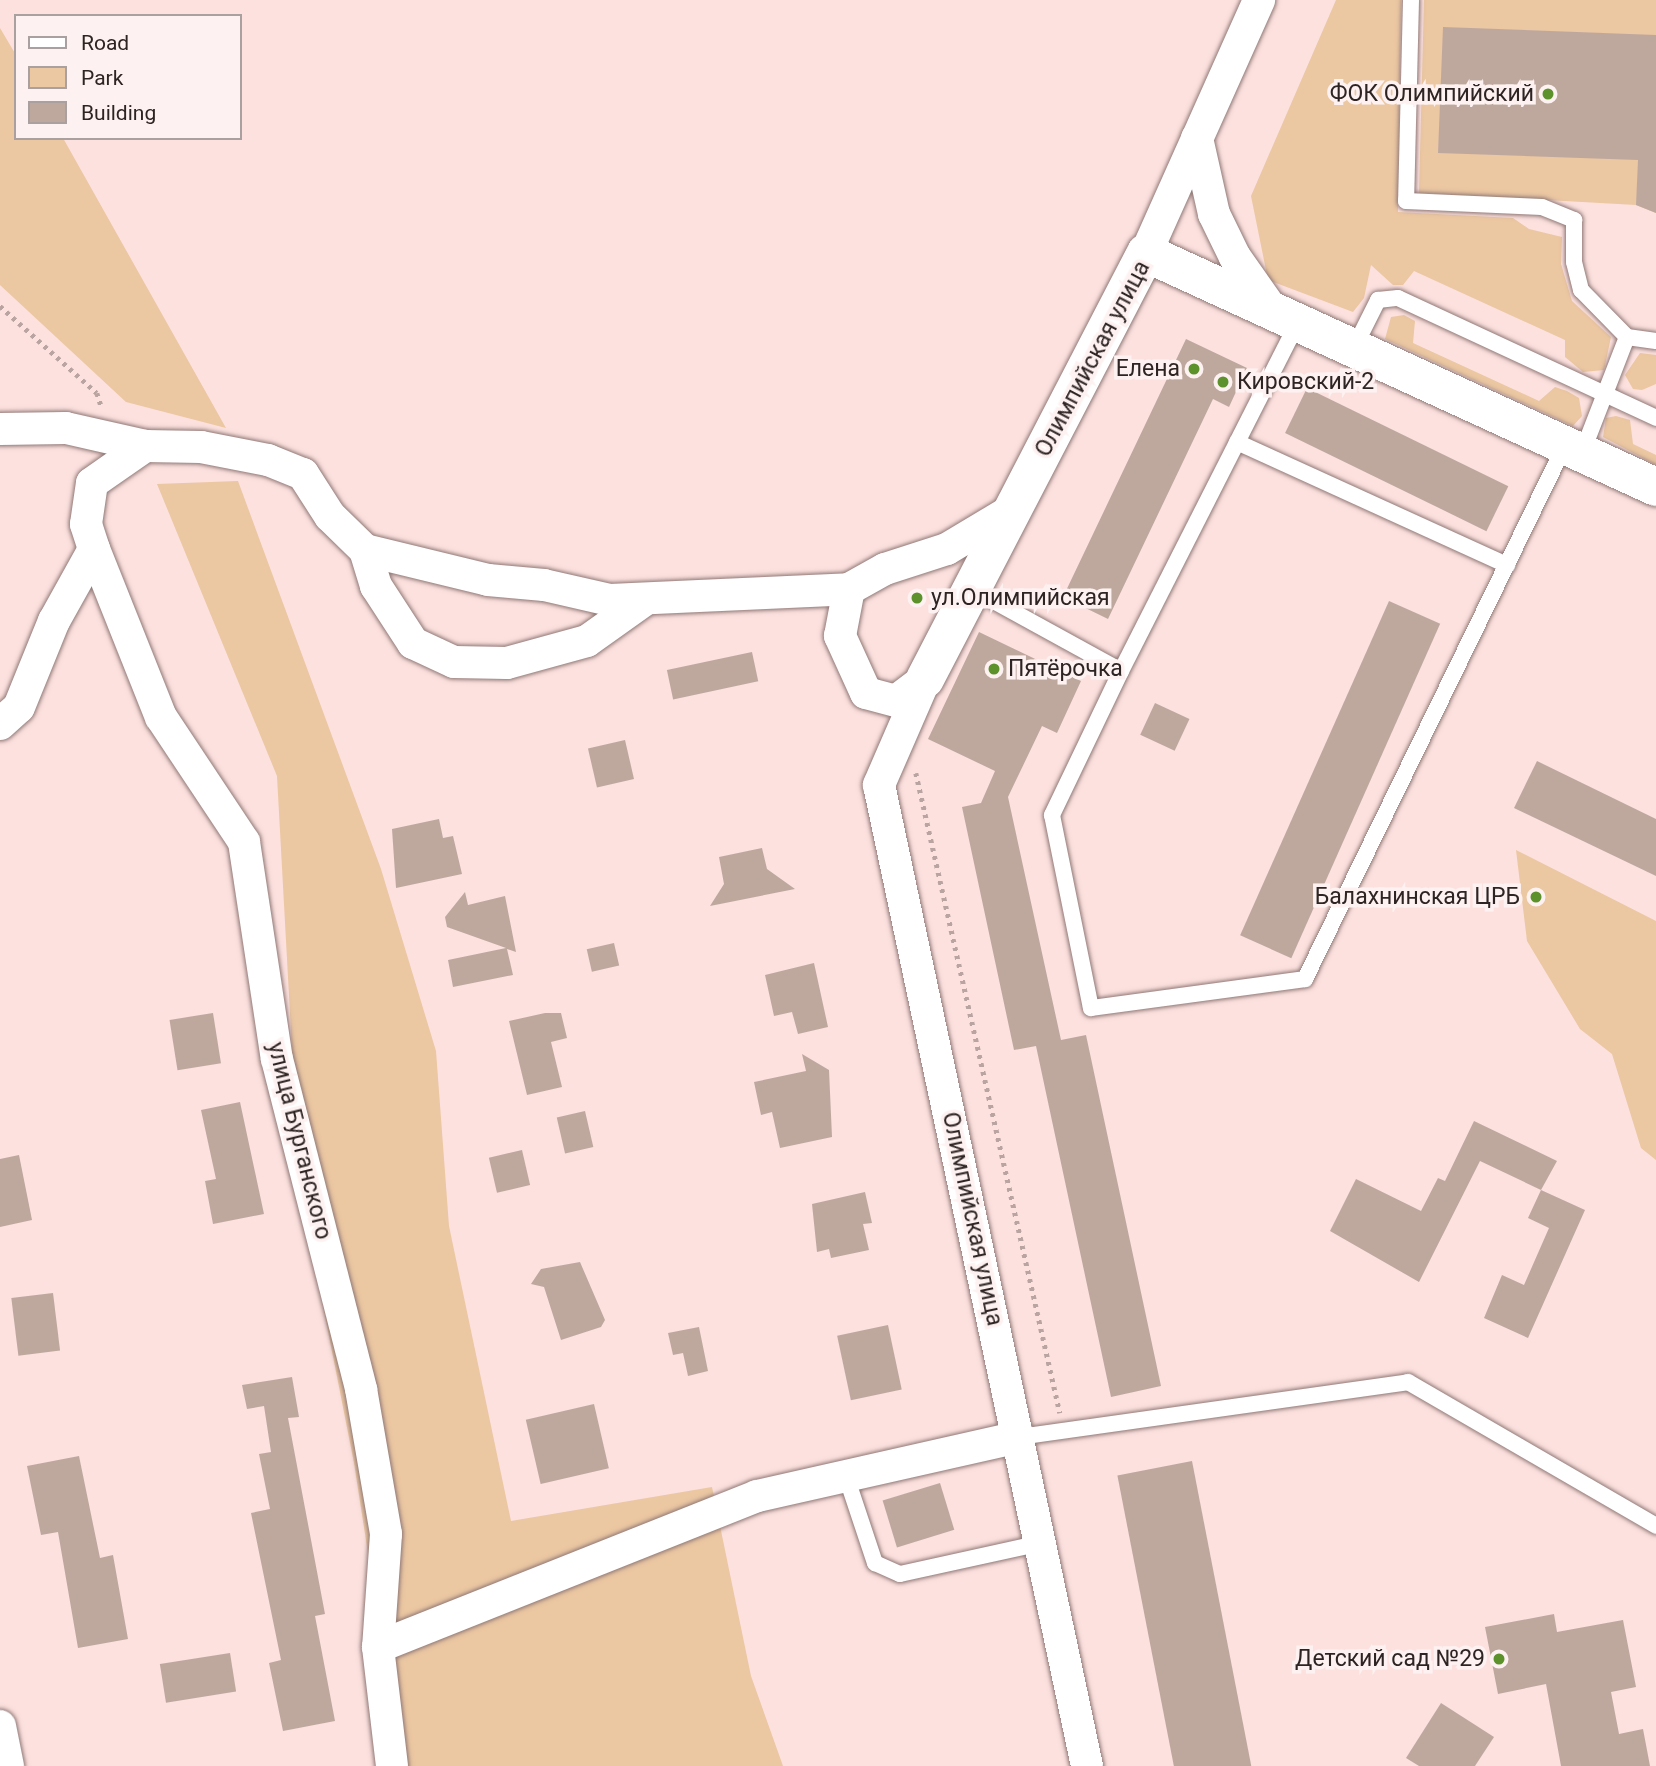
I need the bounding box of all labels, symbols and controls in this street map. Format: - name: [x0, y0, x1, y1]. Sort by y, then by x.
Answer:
- legend: [14, 14, 242, 140]
- text: Road: [81, 31, 129, 55]
- text: Park: [81, 66, 123, 90]
- place label: ФОК Олимпийский: [1330, 80, 1534, 108]
- marker: ФОК Олимпийский: [1540, 86, 1556, 102]
- text: Building: [81, 101, 156, 125]
- street label: Олимпийская улица: [1030, 256, 1156, 462]
- place label: Елена: [1116, 355, 1180, 383]
- marker: Елена: [1186, 361, 1202, 377]
- place label: Кировский-2: [1237, 368, 1374, 396]
- marker: Кировский-2: [1215, 374, 1231, 390]
- place label: ул.Олимпийская: [931, 584, 1110, 612]
- marker: ул.Олимпийская: [909, 590, 925, 606]
- place label: Пятёрочка: [1008, 655, 1123, 683]
- marker: Пятёрочка: [986, 661, 1002, 677]
- place label: Балахнинская ЦРБ: [1315, 883, 1520, 911]
- marker: Балахнинская ЦРБ: [1526, 887, 1546, 907]
- street label: улица Бурганского: [261, 1039, 337, 1243]
- street label: Олимпийская улица: [936, 1110, 1008, 1328]
- place label: Детский сад №29: [1295, 1645, 1485, 1673]
- marker: Детский сад №29: [1491, 1651, 1507, 1667]

